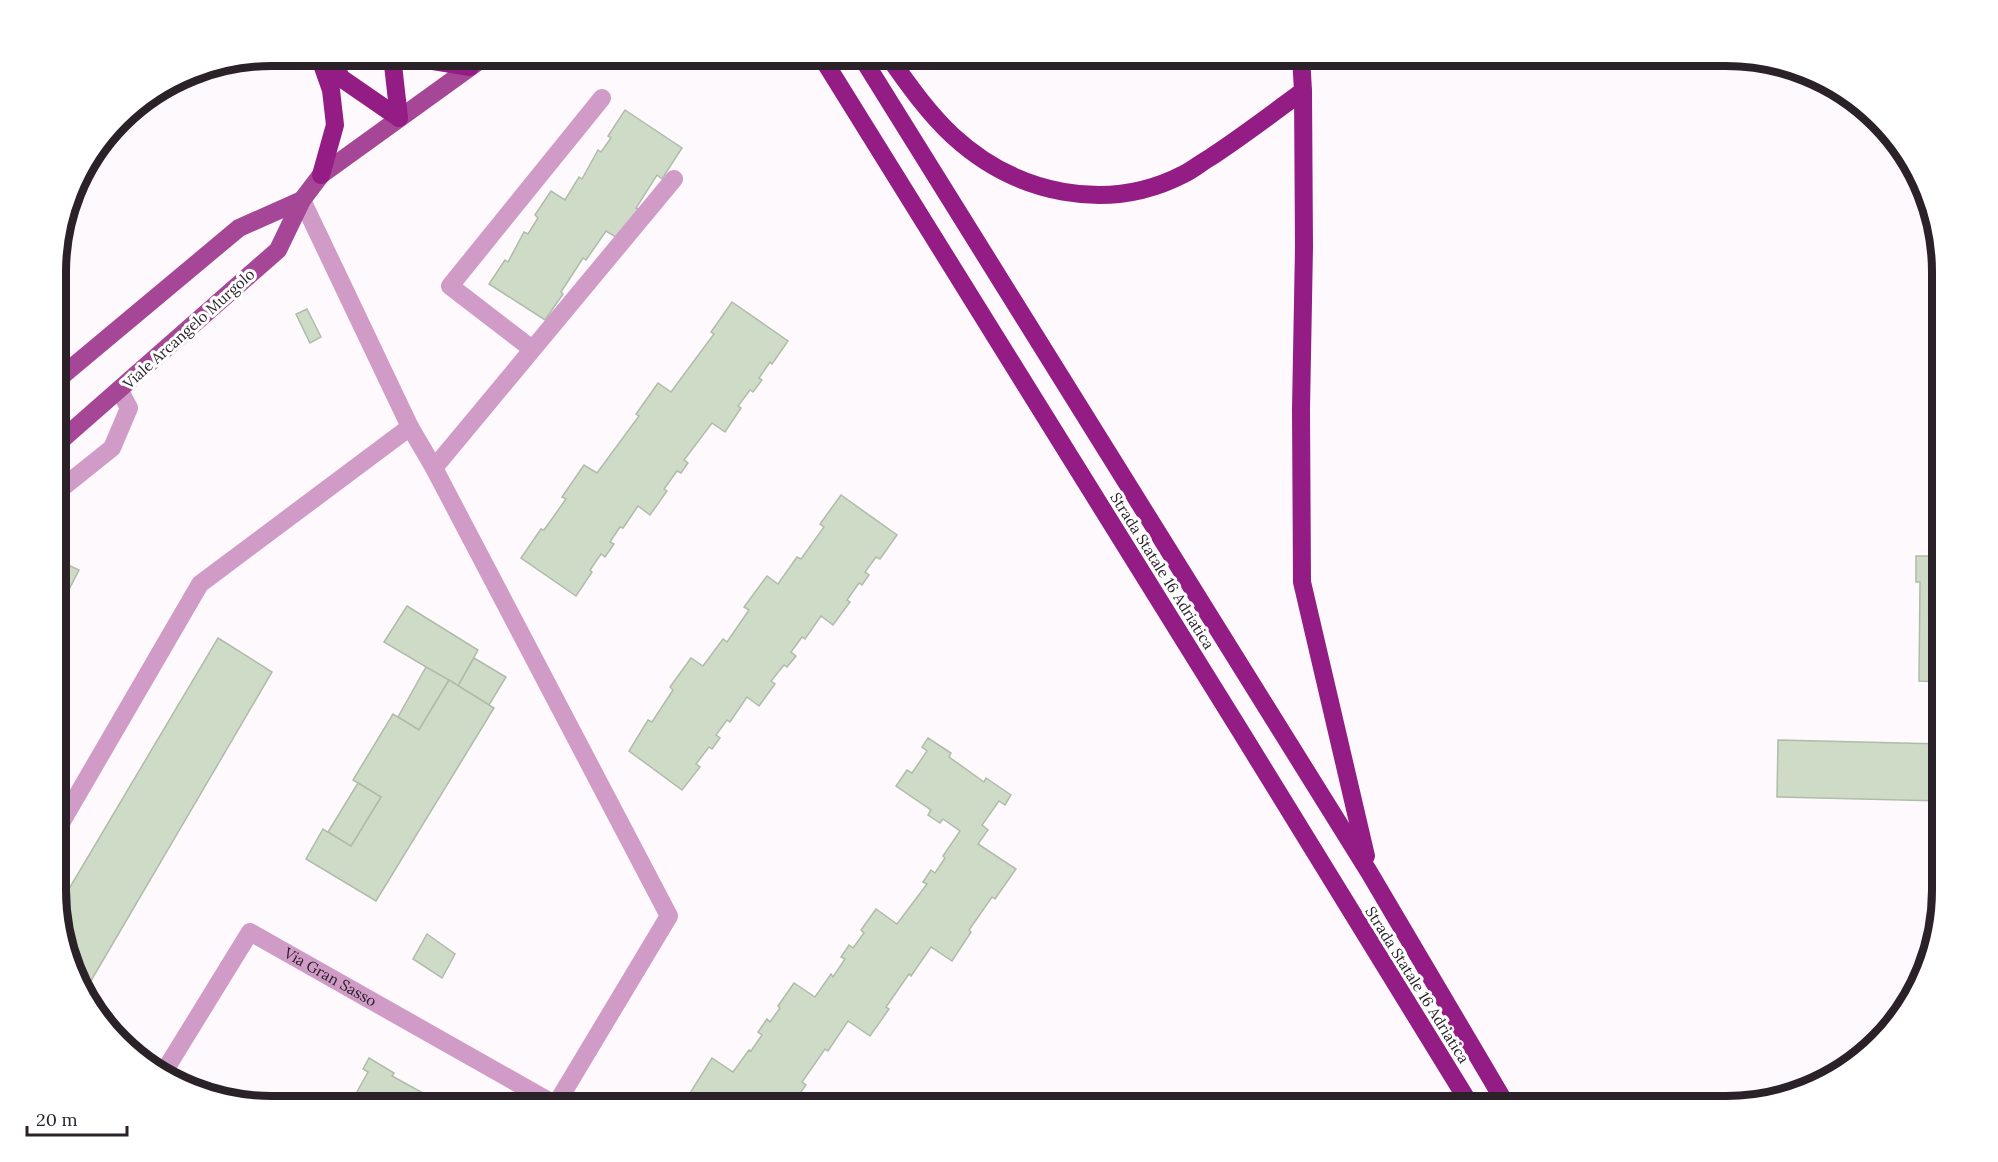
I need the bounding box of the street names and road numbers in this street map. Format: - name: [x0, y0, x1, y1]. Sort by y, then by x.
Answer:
- street label: Viale Arcangelo Murgolo: [118, 264, 259, 393]
- street label: Strada Statale 16 Adriatica: [1106, 489, 1219, 653]
- street label: Strada Statale 16 Adriatica: [1361, 903, 1474, 1067]
- street label: Via Gran Sasso: [280, 943, 380, 1011]

